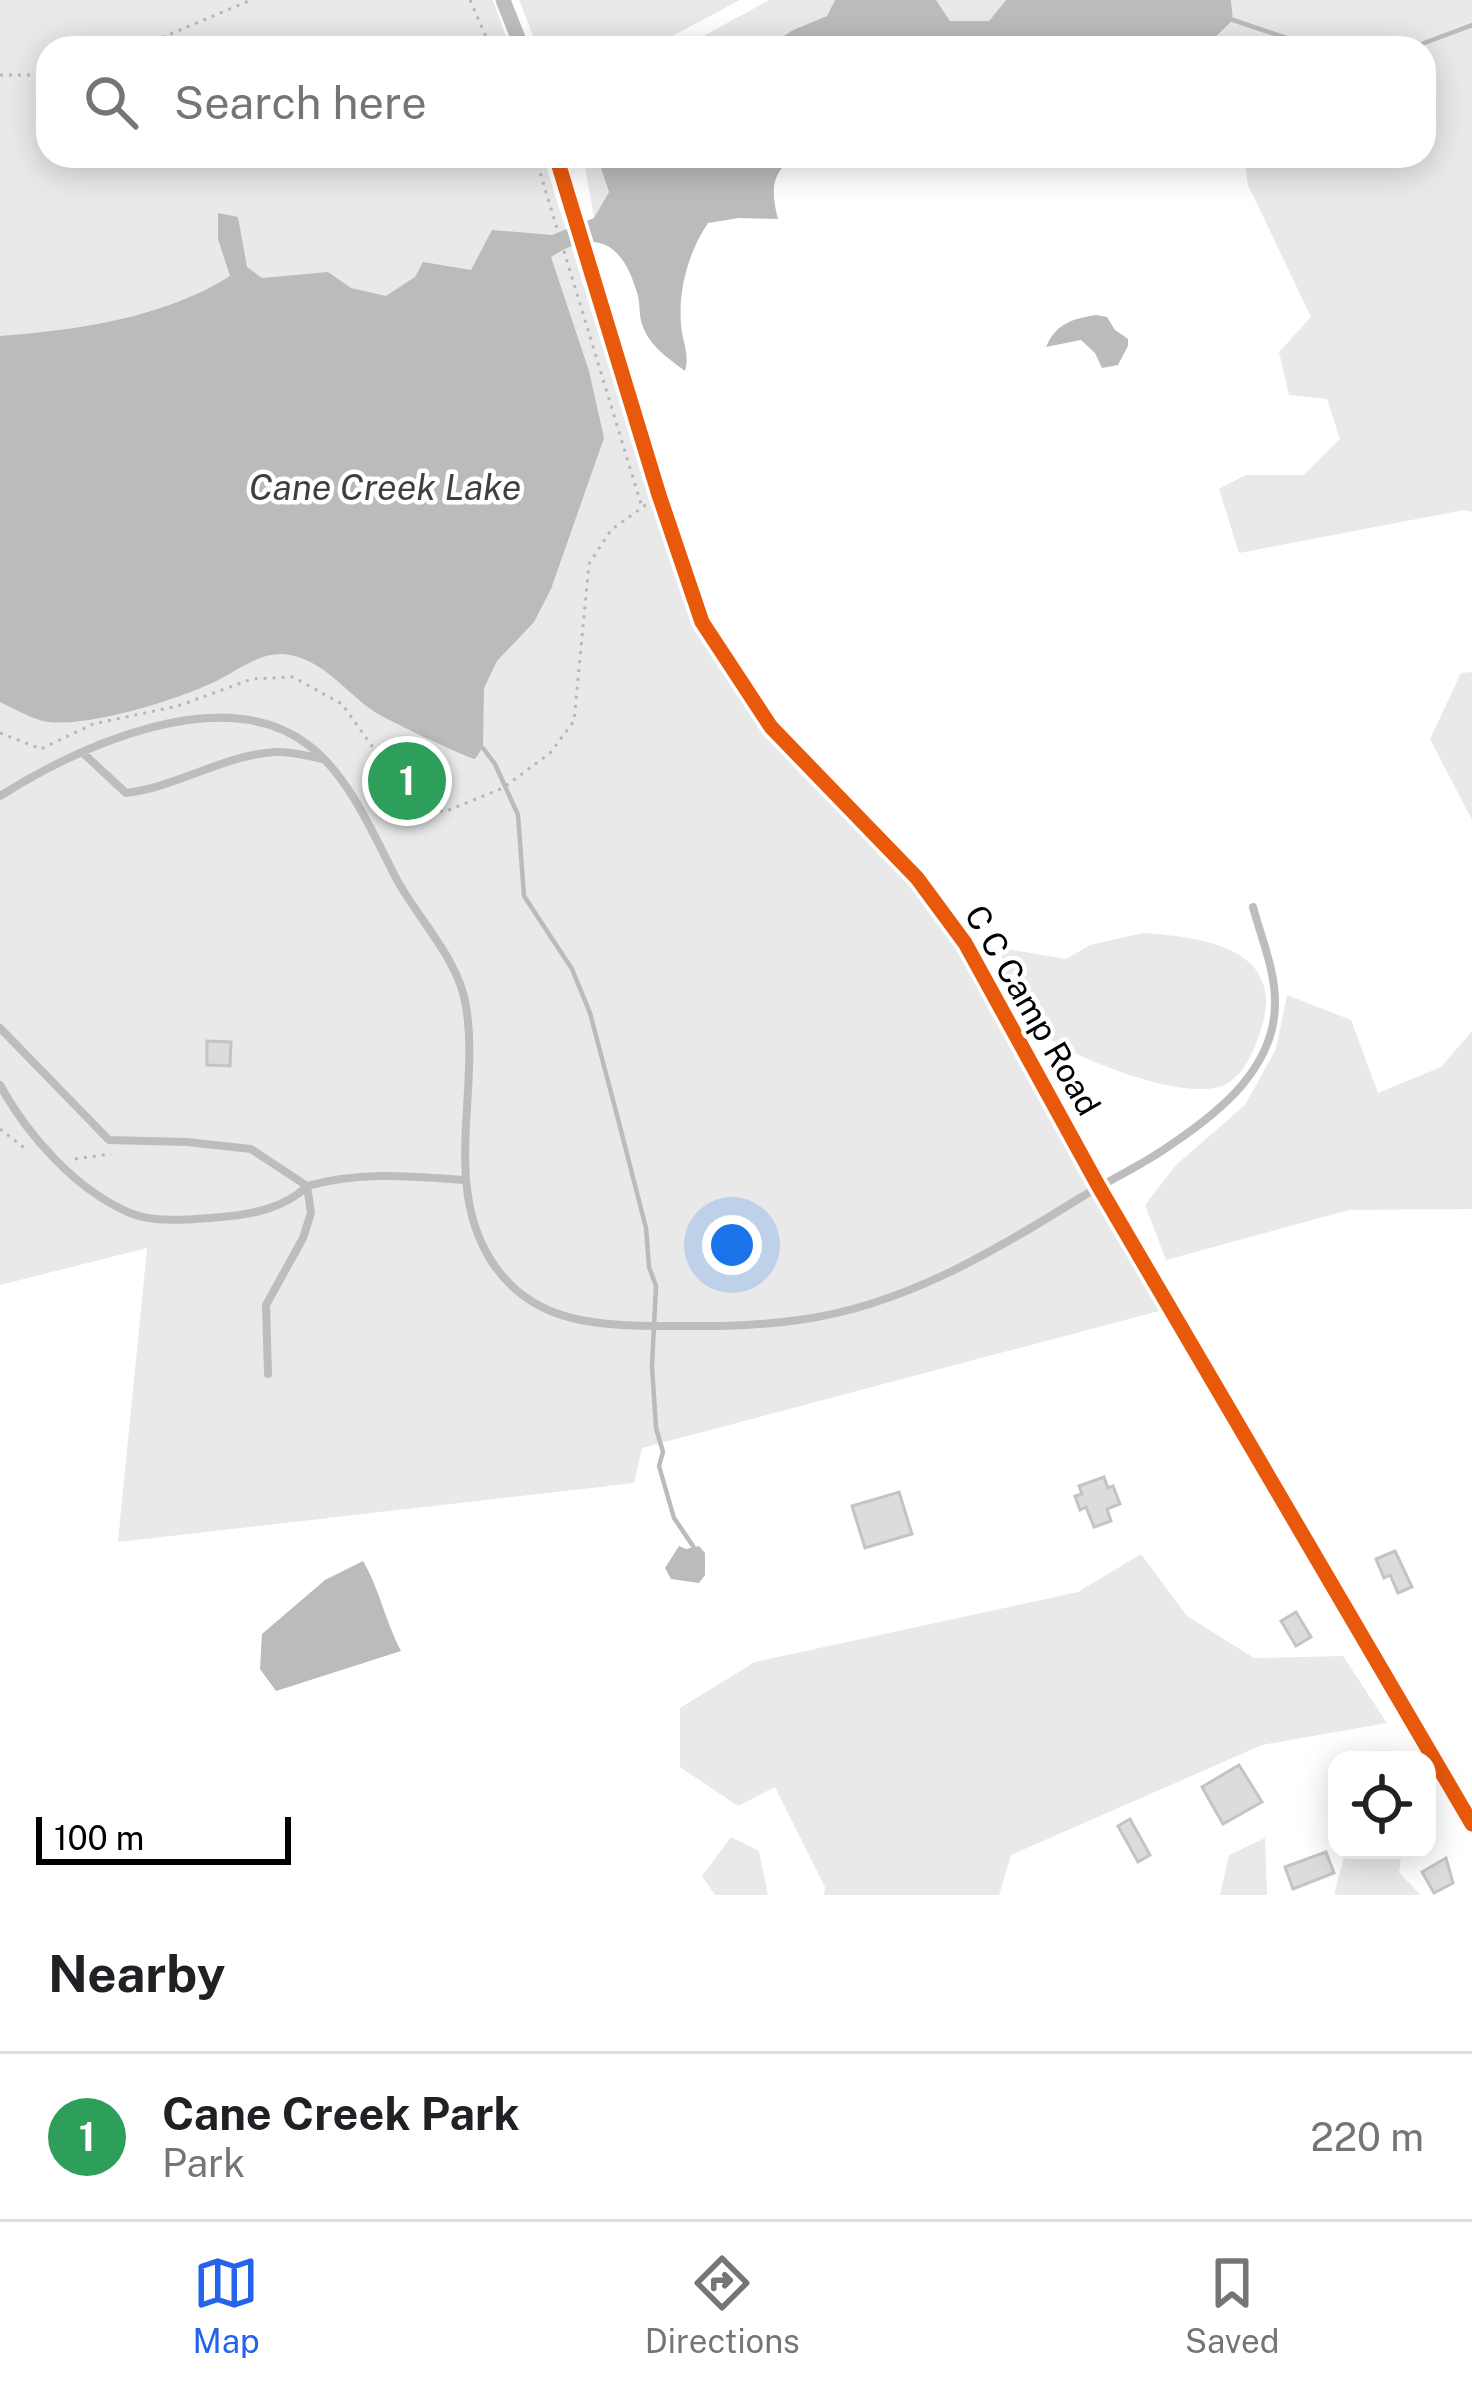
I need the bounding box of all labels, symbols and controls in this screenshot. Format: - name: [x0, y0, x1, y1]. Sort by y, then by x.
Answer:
- search box: [36, 36, 1436, 168]
- icon: search: [78, 69, 144, 135]
- text: Search here: [174, 76, 427, 129]
- water label: Cane Creek Lake: [249, 466, 521, 508]
- pin: 1: [368, 736, 446, 826]
- street label: C C Camp Road: [957, 898, 1109, 1122]
- your location: [702, 1215, 762, 1275]
- map controls: [1328, 1751, 1436, 1859]
- button: locate: [1328, 1751, 1436, 1859]
- scale bar: [36, 1811, 291, 1864]
- text: 100 m: [54, 1819, 144, 1857]
- text: Nearby: [48, 1944, 225, 2003]
- text: Cane Creek Park: [162, 2087, 520, 2140]
- text: 1: [79, 2114, 95, 2160]
- text: 220 m: [1310, 2114, 1424, 2160]
- text: Park: [162, 2140, 245, 2186]
- tab: Map: [193, 2250, 260, 2360]
- tab: Directions: [645, 2250, 800, 2360]
- tab: Saved: [1185, 2250, 1279, 2360]

